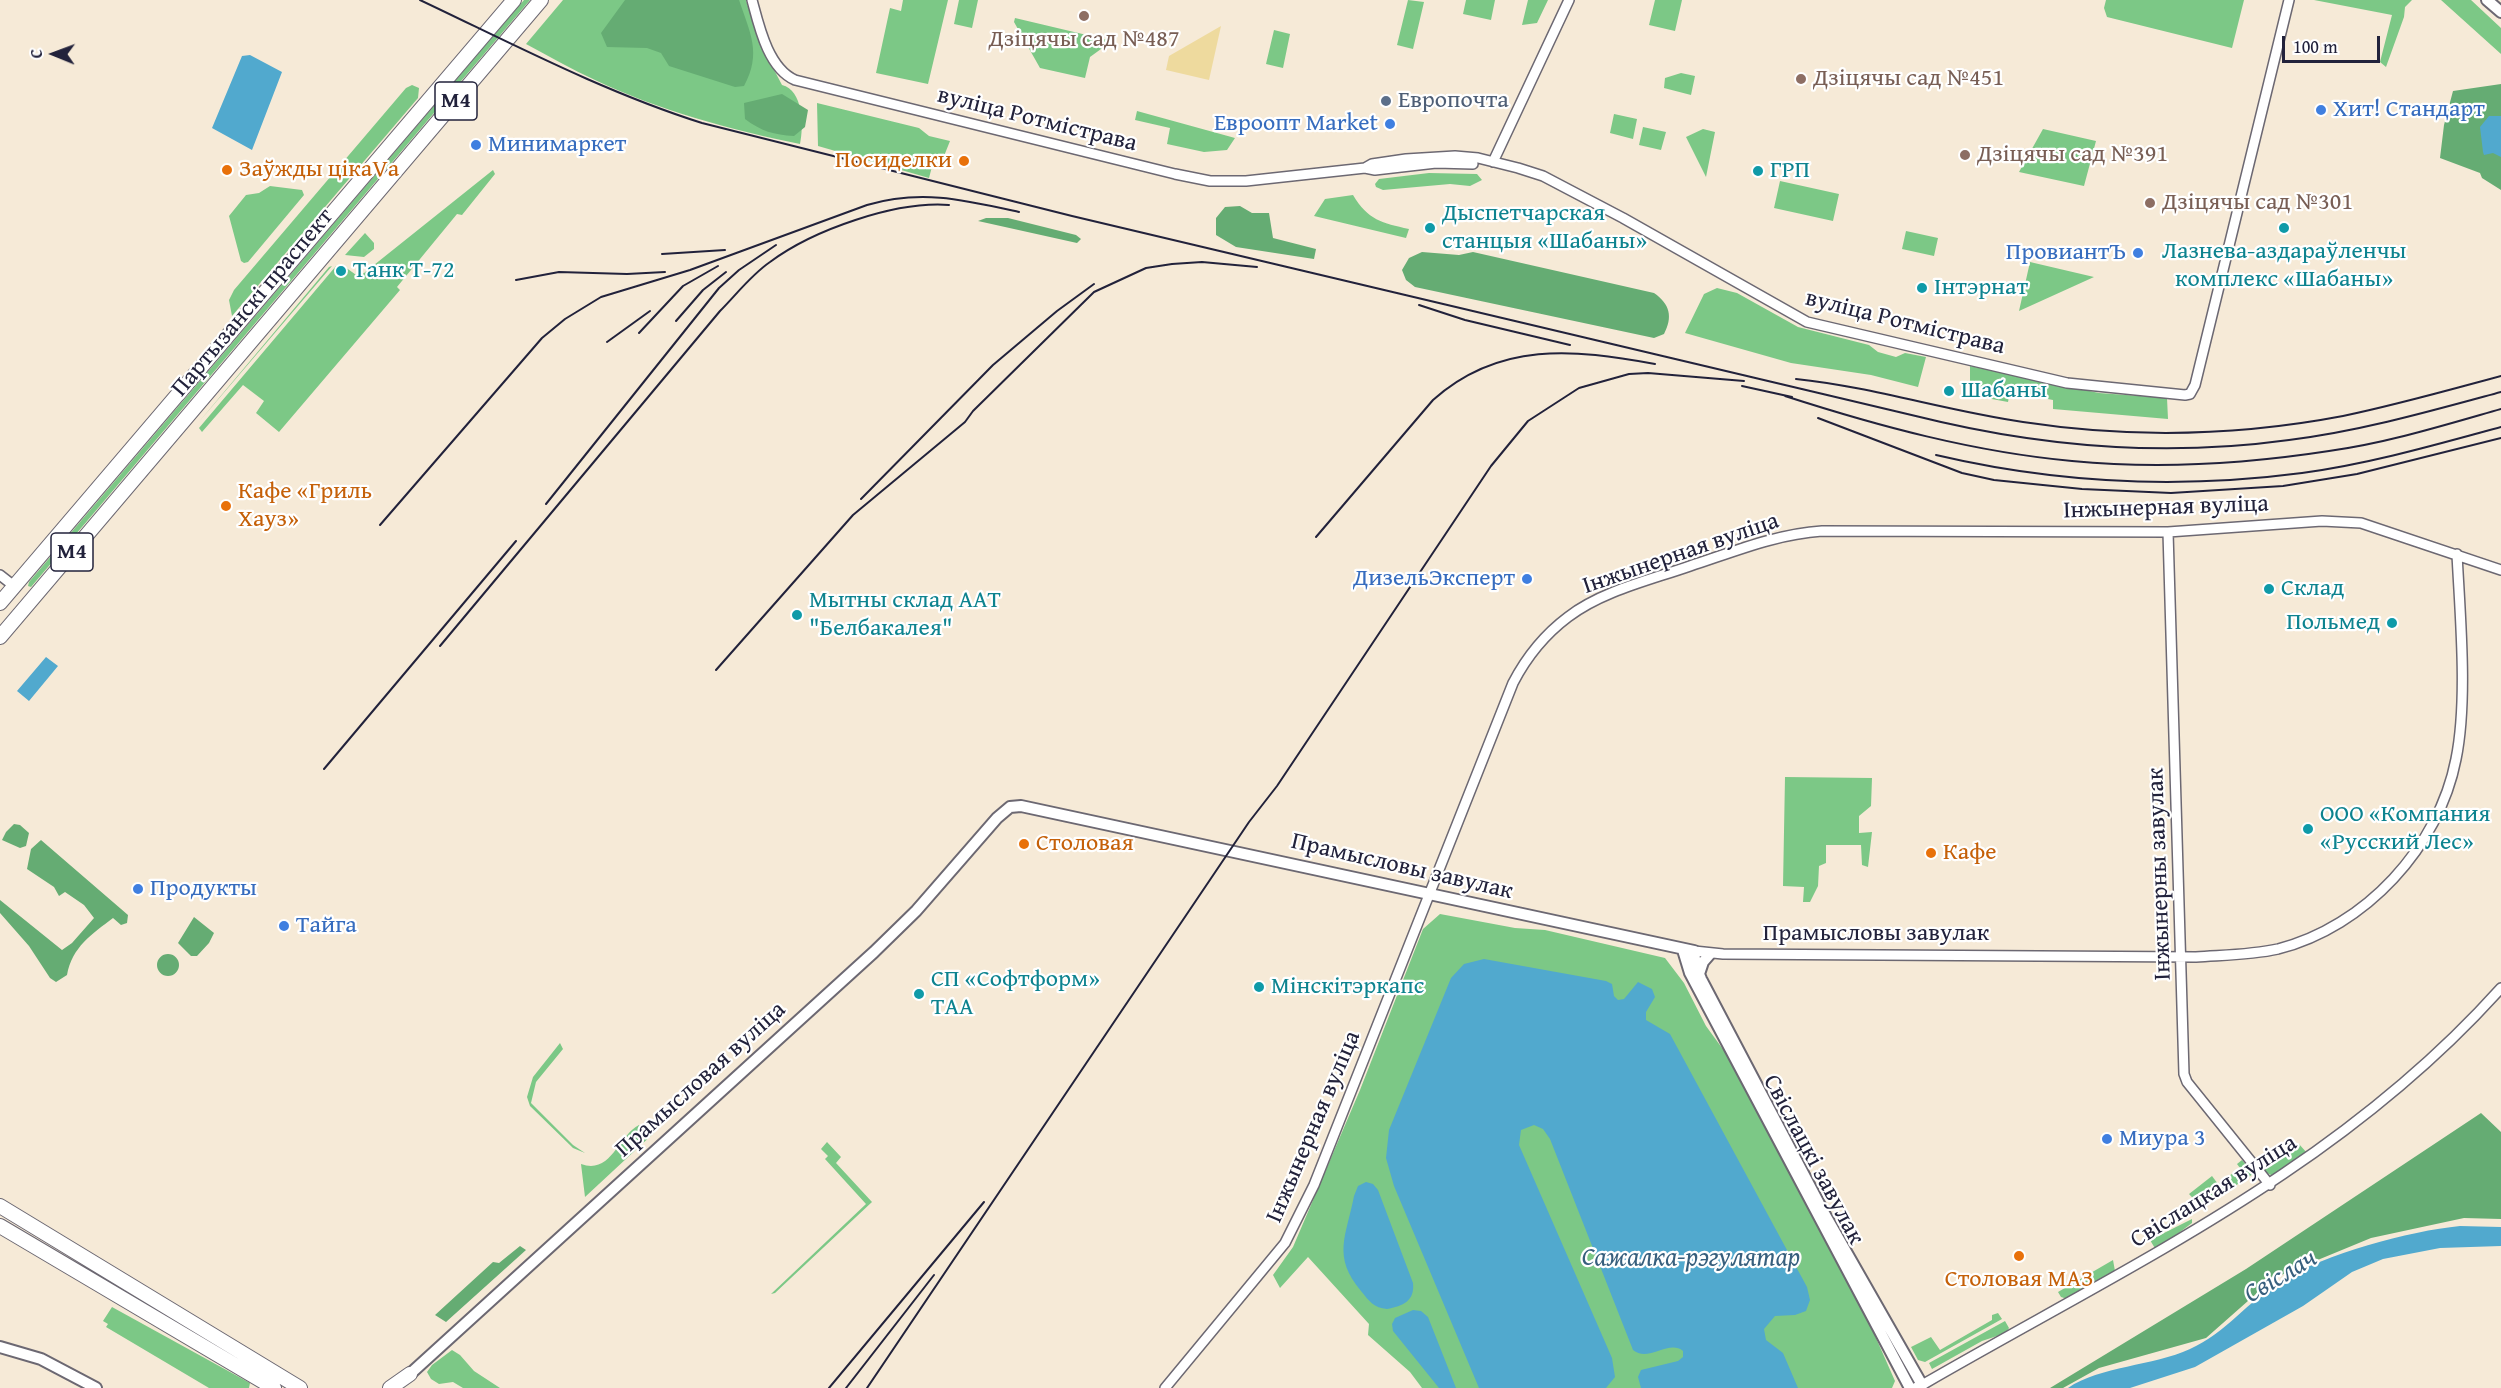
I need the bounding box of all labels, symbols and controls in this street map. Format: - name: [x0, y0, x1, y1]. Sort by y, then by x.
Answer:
- marker: Дзіцячы сад №487: [1077, 9, 1091, 23]
- north arrow: [24, 24, 84, 84]
- scale bar: [2285, 24, 2382, 62]
- place label: Дзіцячы сад №487: [989, 26, 1179, 54]
- text: 100 m: [2293, 33, 2338, 60]
- text: С: [24, 49, 48, 58]
- place label: Дзіцячы сад №451: [1813, 65, 2004, 93]
- marker: Дзіцячы сад №451: [1794, 72, 1808, 86]
- street label: вуліца Ротмістрава: [934, 81, 1140, 159]
- road number: М4: [435, 82, 477, 120]
- place label: Европочта: [1398, 87, 1509, 115]
- marker: Европочта: [1379, 94, 1393, 108]
- place label: Хит! Стандарт: [2333, 96, 2485, 124]
- marker: Хит! Стандарт: [2314, 103, 2328, 117]
- place label: Евроопт Market: [1214, 110, 1378, 138]
- marker: Евроопт Market: [1383, 117, 1397, 131]
- place label: Минимаркет: [488, 131, 626, 159]
- marker: Минимаркет: [469, 138, 483, 152]
- place label: Дзіцячы сад №391: [1977, 141, 2168, 169]
- place label: Посиделки: [835, 147, 952, 175]
- marker: Дзіцячы сад №391: [1958, 148, 1972, 162]
- marker: Посиделки: [957, 154, 971, 168]
- place label: Заўжды цікаVа: [239, 156, 399, 184]
- place label: ГРП: [1770, 157, 1810, 185]
- marker: Заўжды цікаVа: [220, 163, 234, 177]
- marker: ГРП: [1751, 164, 1765, 178]
- place label: Дзіцячы сад №301: [2162, 189, 2353, 217]
- marker: Дзіцячы сад №301: [2143, 196, 2157, 210]
- place label: Дыспетчарская станцыя «Шабаны»: [1442, 200, 1647, 256]
- street label: Партызанскі праспект: [166, 203, 340, 403]
- marker: Дыспетчарская станцыя «Шабаны»: [1423, 221, 1437, 235]
- marker: Лазнева-аздараўленчы комплекс «Шабаны»: [2277, 221, 2291, 235]
- place label: Лазнева-аздараўленчы комплекс «Шабаны»: [2162, 238, 2406, 294]
- place label: ПровиантЪ: [2006, 239, 2126, 267]
- marker: ПровиантЪ: [2131, 246, 2145, 260]
- place label: Танк Т-72: [353, 257, 454, 285]
- marker: Танк Т-72: [334, 264, 348, 278]
- place label: Інтэрнат: [1934, 274, 2028, 302]
- marker: Інтэрнат: [1915, 281, 1929, 295]
- street label: вуліца Ротмістрава: [1802, 284, 2008, 362]
- place label: Шабаны: [1961, 377, 2047, 405]
- marker: Шабаны: [1942, 384, 1956, 398]
- place label: Кафе «Гриль Хауз»: [238, 478, 372, 534]
- street label: Інжынерная вуліца: [2063, 490, 2269, 526]
- marker: Кафе «Гриль Хауз»: [219, 499, 233, 513]
- street label: Інжынерная вуліца: [1579, 507, 1783, 601]
- road number: М4: [51, 533, 93, 571]
- place label: ДизельЭксперт: [1353, 565, 1515, 593]
- marker: ДизельЭксперт: [1520, 572, 1534, 586]
- place label: Склад: [2281, 575, 2344, 603]
- marker: Склад: [2262, 582, 2276, 596]
- place label: Мытны склад ААТ "Белбакалея": [809, 587, 1001, 643]
- marker: Мытны склад ААТ "Белбакалея": [790, 608, 804, 622]
- place label: Польмед: [2286, 609, 2380, 637]
- marker: Польмед: [2385, 616, 2399, 630]
- street label: Інжынерны завулак: [2142, 767, 2178, 981]
- place label: ООО «Компания «Русский Лес»: [2320, 801, 2490, 857]
- marker: ООО «Компания «Русский Лес»: [2301, 822, 2315, 836]
- street label: Прамысловы завулак: [1288, 827, 1516, 907]
- place label: Столовая: [1036, 830, 1134, 858]
- marker: Столовая: [1017, 837, 1031, 851]
- place label: Кафе: [1943, 839, 1997, 867]
- marker: Кафе: [1924, 846, 1938, 860]
- place label: Продукты: [150, 875, 257, 903]
- marker: Продукты: [131, 882, 145, 896]
- place label: Тайга: [296, 912, 357, 940]
- marker: Тайга: [277, 919, 291, 933]
- street label: Прамысловы завулак: [1763, 920, 1989, 948]
- place label: СП «Софтформ» ТАА: [931, 966, 1100, 1022]
- place label: Мінскітэркапс: [1271, 973, 1424, 1001]
- marker: Мінскітэркапс: [1252, 980, 1266, 994]
- marker: СП «Софтформ» ТАА: [912, 987, 926, 1001]
- street label: Прамысловая вуліца: [610, 996, 792, 1164]
- street label: Інжынерная вуліца: [1261, 1027, 1367, 1227]
- street label: Свіслацкі завулак: [1756, 1070, 1870, 1250]
- place label: Миура 3: [2119, 1125, 2206, 1153]
- street label: Свіслацкая вуліца: [2125, 1129, 2303, 1255]
- marker: Миура 3: [2100, 1132, 2114, 1146]
- water label: Сажалка-рэгулятар: [1582, 1242, 1800, 1274]
- water label: Свіслач: [2239, 1243, 2323, 1311]
- marker: Столовая МАЗ: [2012, 1249, 2026, 1263]
- place label: Столовая МАЗ: [1945, 1266, 2093, 1294]

